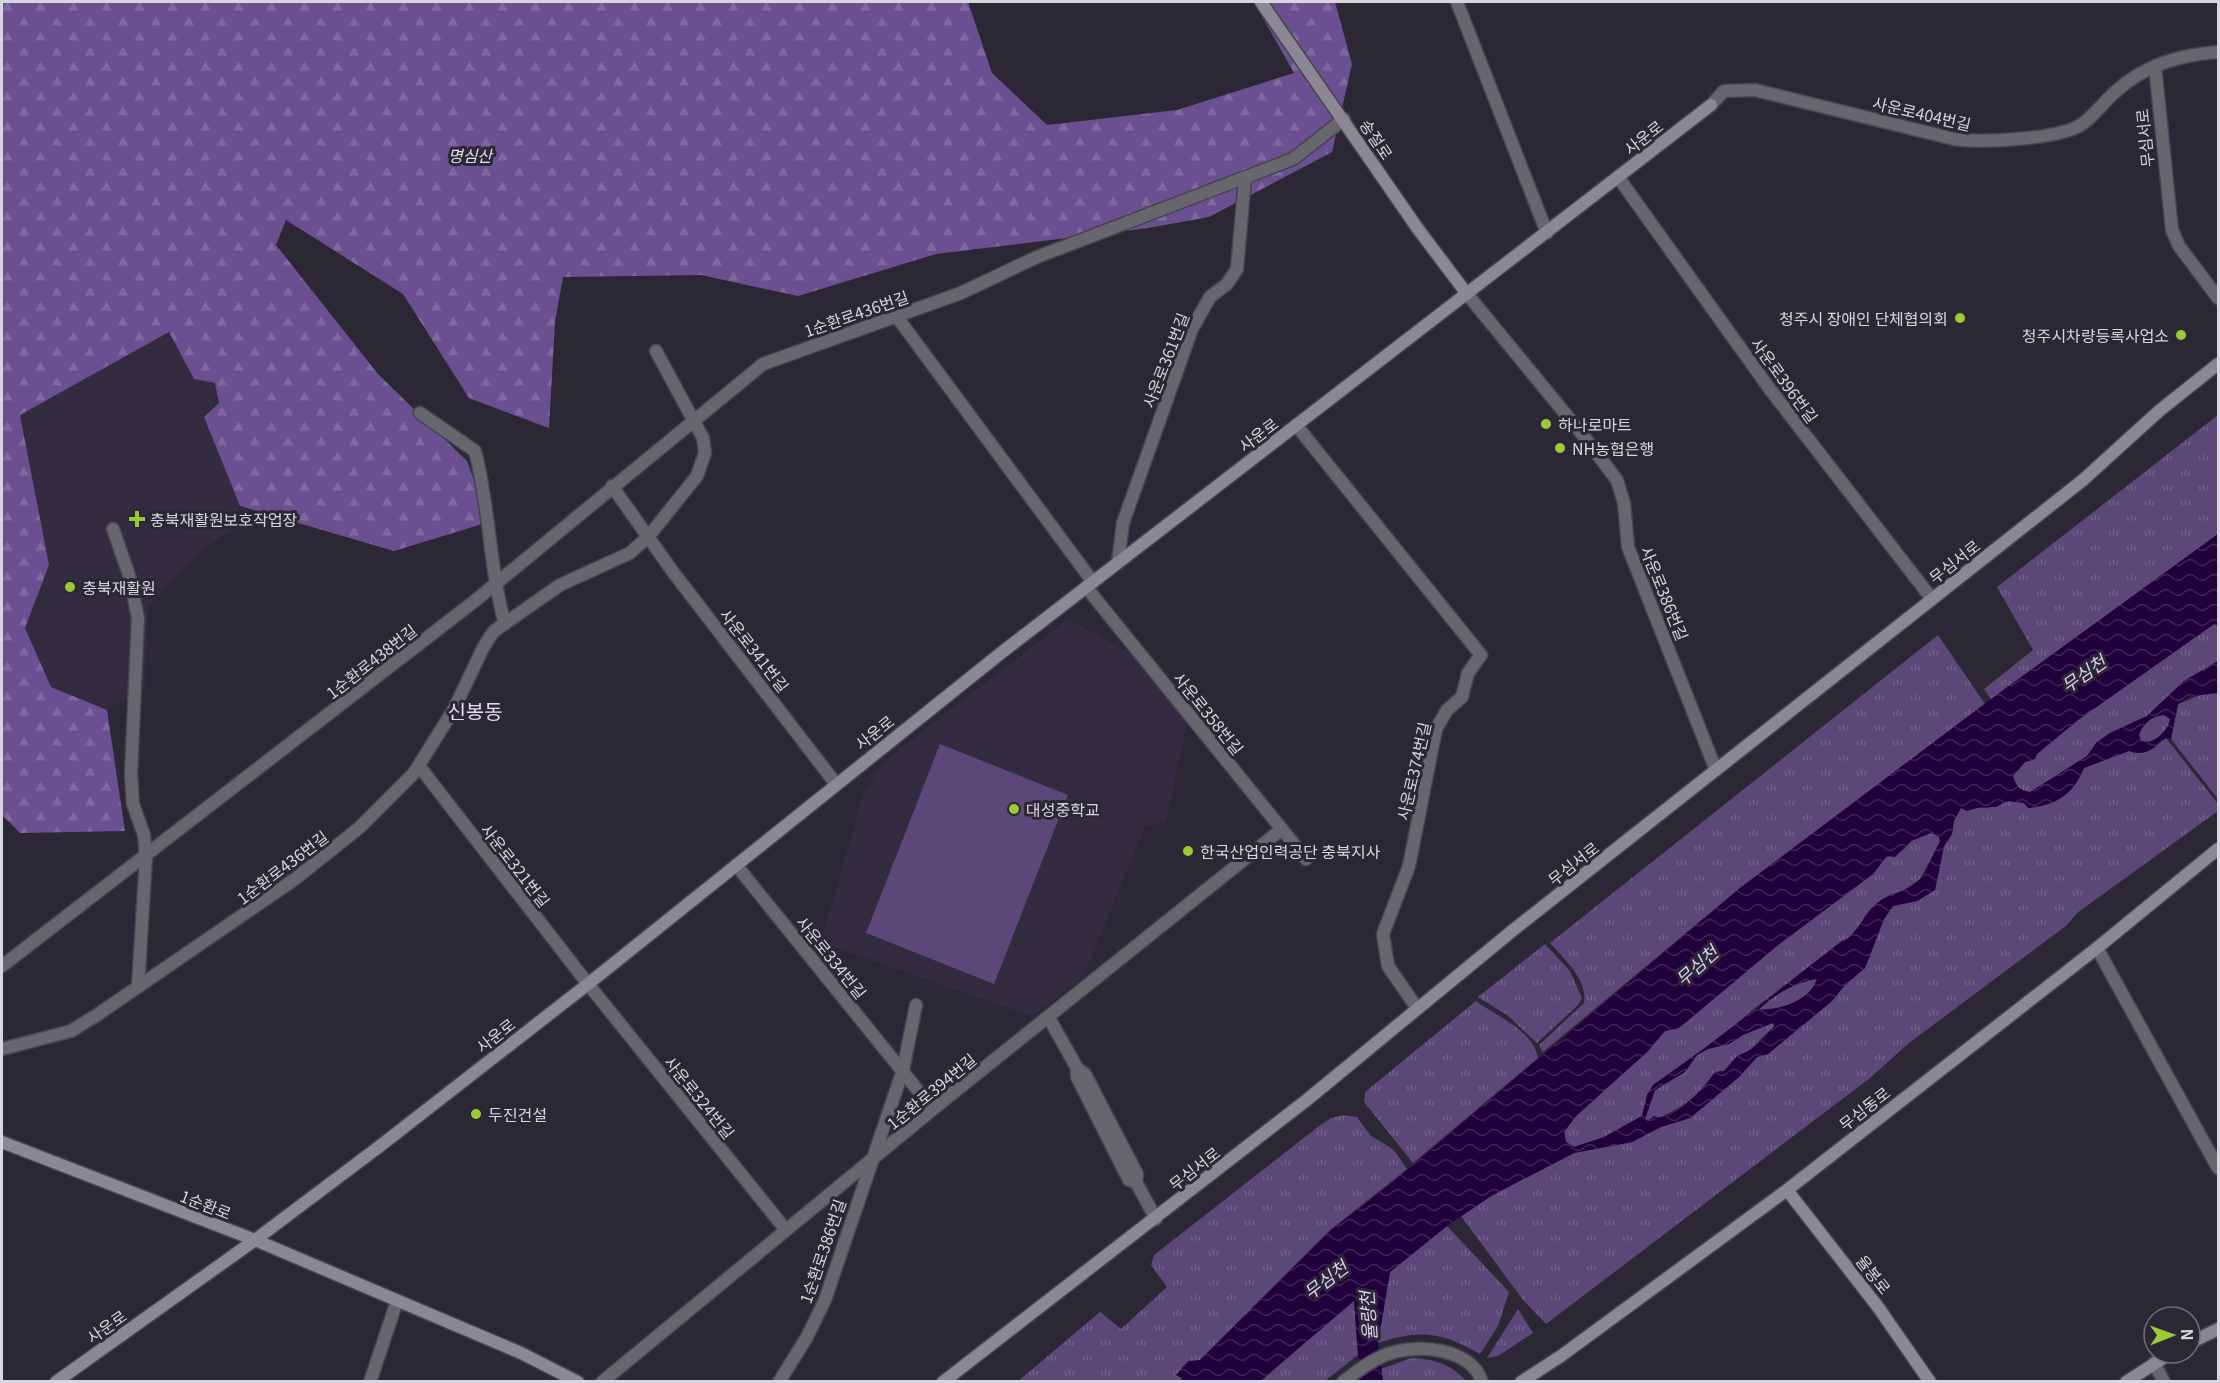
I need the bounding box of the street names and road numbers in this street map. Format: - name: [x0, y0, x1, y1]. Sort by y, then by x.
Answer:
- street label: 사운로404번길: [1870, 90, 1974, 136]
- street label: 무심서로: [2129, 107, 2159, 169]
- street label: 송절로: [1355, 114, 1399, 164]
- street label: 사운로: [1618, 114, 1668, 160]
- street label: 1순환로436번길: [801, 284, 911, 342]
- street label: 사운로361번길: [1136, 309, 1194, 411]
- street label: 사운로396번길: [1746, 332, 1824, 428]
- street label: 사운로: [1233, 411, 1283, 457]
- street label: 무심서로: [1923, 533, 1985, 589]
- street label: 사운로386번길: [1635, 542, 1695, 644]
- street label: 사운로341번길: [715, 603, 795, 697]
- street label: 1순환로438번길: [321, 618, 421, 704]
- street label: 사운로358번길: [1168, 666, 1250, 760]
- street label: 사운로: [849, 709, 899, 755]
- street label: 사운로374번길: [1390, 719, 1436, 823]
- street label: 사운로321번길: [476, 818, 556, 912]
- street label: 1순환로436번길: [231, 825, 333, 909]
- street label: 무심서로: [1542, 835, 1604, 891]
- street label: 사운로334번길: [791, 910, 873, 1004]
- street label: 사운로: [470, 1012, 520, 1058]
- street label: 1순환로394번길: [881, 1047, 981, 1135]
- street label: 사운로324번길: [659, 1050, 741, 1144]
- street label: 무심동로: [1833, 1080, 1895, 1136]
- street label: 무심서로: [1163, 1140, 1225, 1196]
- street label: 1순환로: [177, 1183, 235, 1225]
- street label: 1순환로386번길: [793, 1196, 851, 1306]
- street label: 율봉로: [1851, 1249, 1897, 1299]
- street label: 사운로: [81, 1303, 131, 1348]

